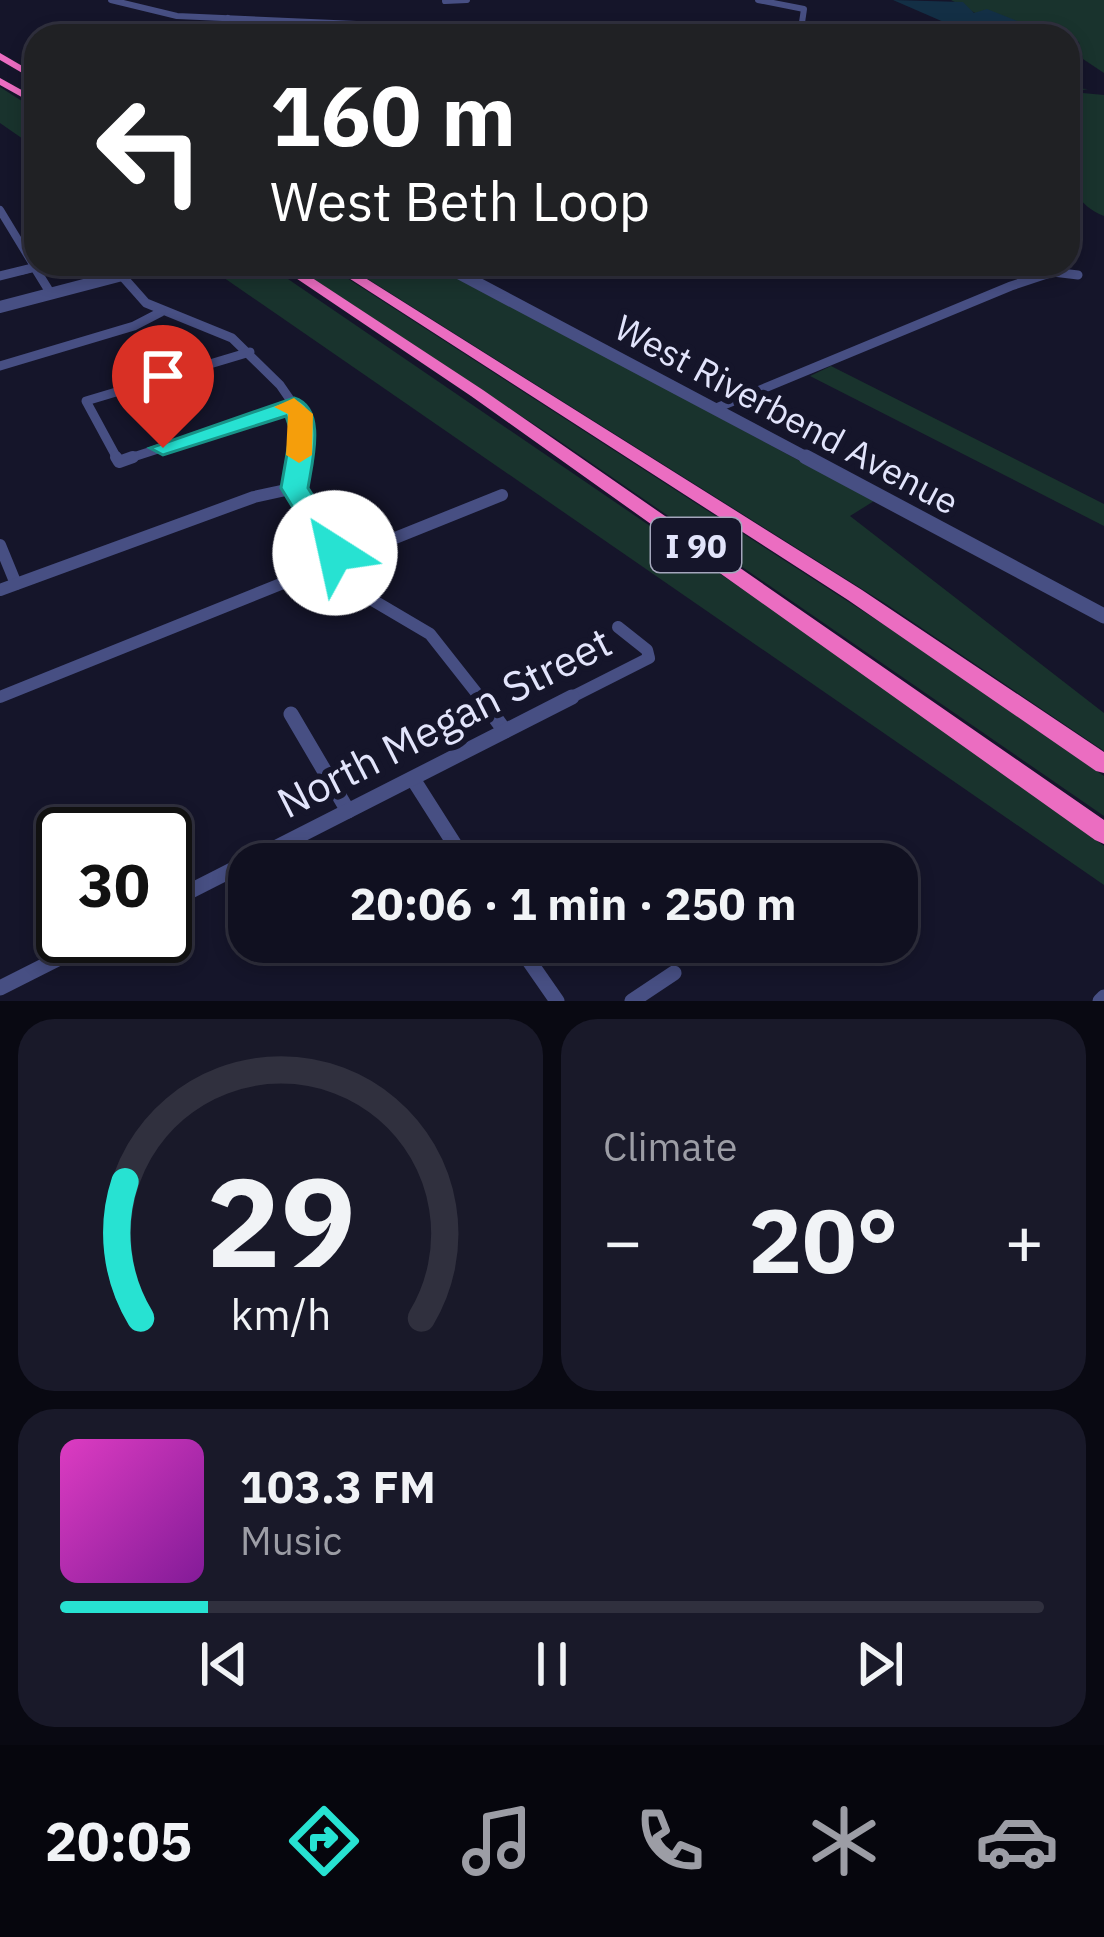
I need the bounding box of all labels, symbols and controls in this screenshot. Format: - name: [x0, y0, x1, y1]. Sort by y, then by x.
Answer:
- text: 160 m: [270, 60, 516, 169]
- icon: left: [72, 72, 228, 228]
- text: West Beth Loop: [270, 166, 650, 236]
- street label: West Riverbend Avenue: [607, 303, 967, 525]
- pin: [112, 325, 214, 448]
- icon: arrive: [130, 343, 196, 409]
- position arrow: [272, 490, 398, 616]
- road number: I 90: [651, 518, 741, 572]
- street label: North Megan Street: [268, 614, 620, 830]
- speed limit sign: 30: [36, 807, 192, 963]
- text: 20:06 · 1 min · 250 m: [350, 874, 796, 932]
- text: Climate: [603, 1121, 737, 1172]
- text: 29: [206, 1139, 355, 1301]
- text: 20°: [748, 1181, 899, 1298]
- text: −: [603, 1197, 643, 1283]
- text: +: [1004, 1197, 1044, 1283]
- text: km/h: [230, 1286, 331, 1342]
- text: 103.3 FM: [240, 1457, 436, 1515]
- text: Music: [240, 1515, 342, 1566]
- icon: previous: [191, 1631, 257, 1697]
- icon: pause: [519, 1631, 585, 1697]
- icon: next: [847, 1631, 913, 1697]
- icon: directions: [282, 1799, 366, 1883]
- icon: music: [455, 1799, 539, 1883]
- icon: phone: [628, 1799, 712, 1883]
- icon: climate: [802, 1799, 886, 1883]
- icon: car: [975, 1799, 1059, 1883]
- text: 20:05: [45, 1806, 192, 1876]

